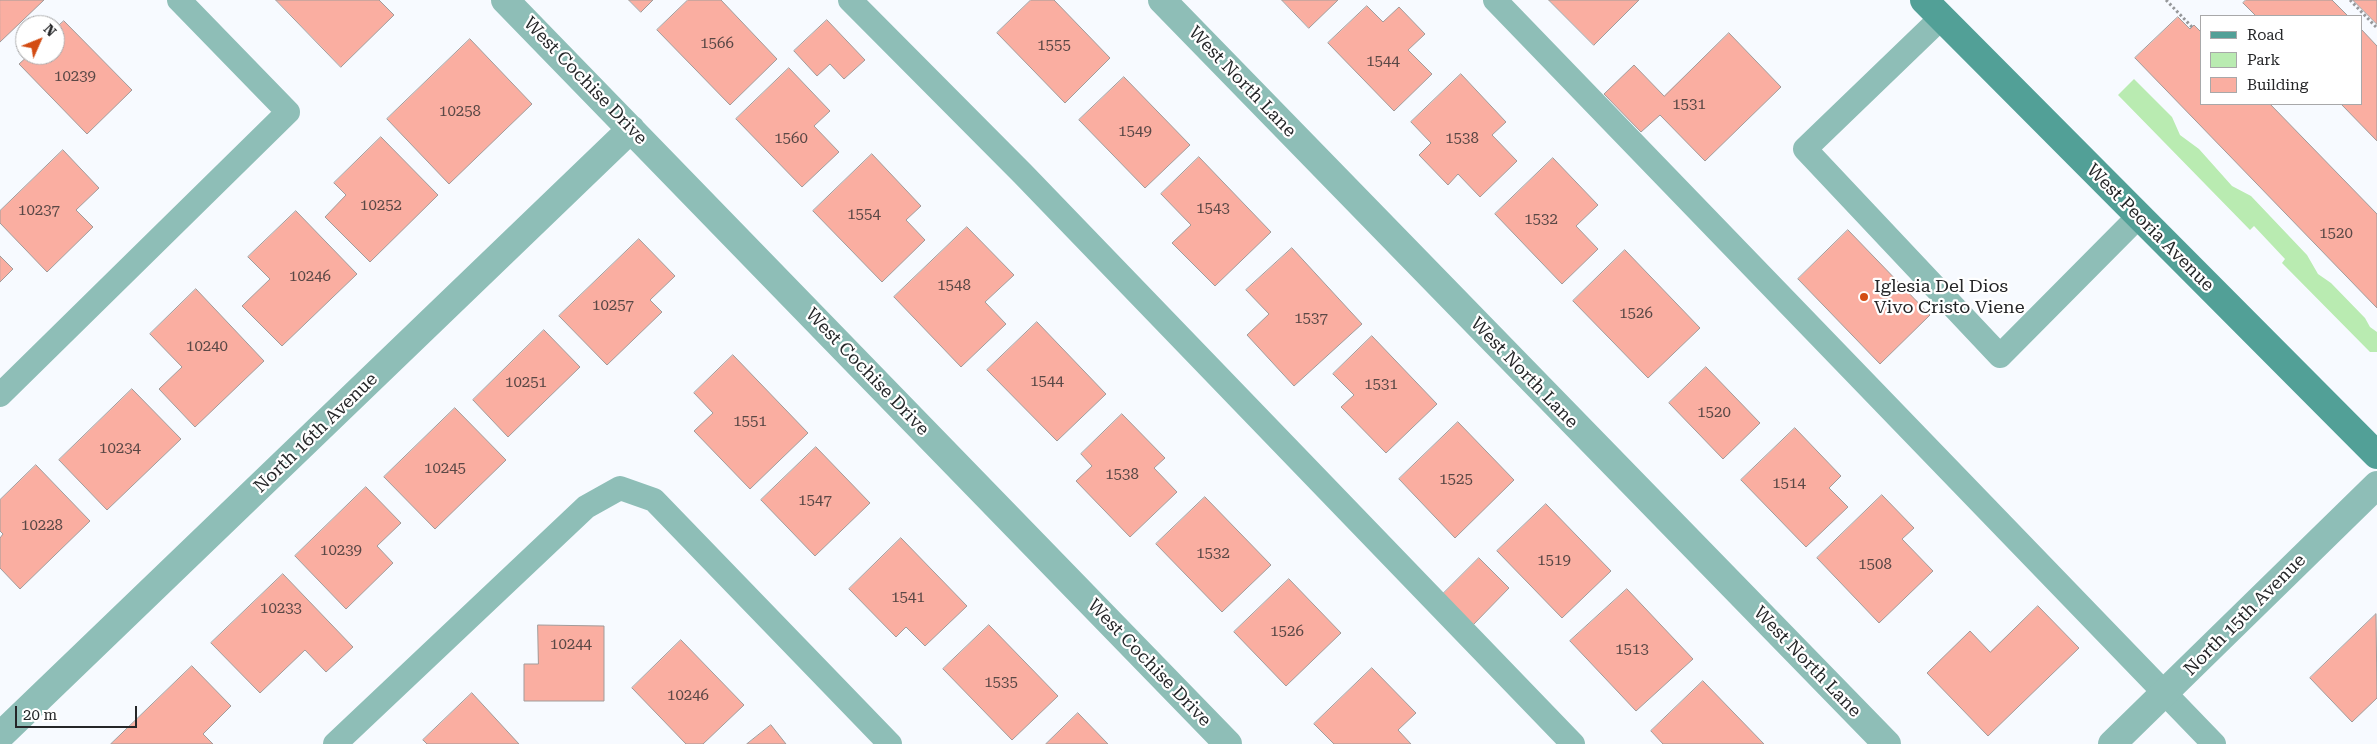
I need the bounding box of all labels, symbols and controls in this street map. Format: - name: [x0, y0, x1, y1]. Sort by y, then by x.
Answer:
- street label: West Cochise Drive: [519, 13, 651, 149]
- north arrow: [15, 15, 65, 65]
- legend: [2200, 15, 2362, 105]
- text: N: [41, 21, 60, 40]
- street label: West North Lane: [1184, 22, 1300, 142]
- text: Road: [2247, 26, 2284, 44]
- house number: 1566: [700, 35, 734, 53]
- house number: 1555: [1037, 37, 1071, 55]
- text: Park: [2247, 51, 2280, 69]
- house number: 1544: [1366, 53, 1400, 71]
- house number: 10239: [54, 68, 96, 86]
- text: Building: [2247, 76, 2308, 94]
- house number: 1531: [1672, 96, 1706, 114]
- house number: 10258: [439, 103, 481, 121]
- house number: 1549: [1118, 123, 1152, 141]
- house number: 1560: [774, 130, 808, 148]
- house number: 1538: [1445, 130, 1479, 148]
- street label: West Peoria Avenue: [2082, 160, 2218, 296]
- house number: 10252: [360, 197, 402, 215]
- house number: 1543: [1196, 200, 1230, 218]
- house number: 10237: [18, 202, 60, 220]
- house number: 1554: [847, 206, 881, 224]
- house number: 1532: [1524, 211, 1558, 229]
- house number: 1520: [2319, 225, 2353, 243]
- house number: 10246: [289, 268, 331, 286]
- place label: Iglesia Del Dios Vivo Cristo Viene: [1874, 276, 2025, 318]
- house number: 1548: [937, 277, 971, 295]
- marker: Iglesia Del Dios Vivo Cristo Viene: [1858, 291, 1870, 303]
- house number: 10257: [592, 297, 634, 315]
- street label: West Cochise Drive: [801, 304, 933, 440]
- house number: 1526: [1619, 305, 1653, 323]
- house number: 1537: [1294, 310, 1328, 328]
- street label: West North Lane: [1466, 313, 1582, 433]
- house number: 10240: [186, 338, 228, 356]
- street label: North 16th Avenue: [250, 368, 382, 498]
- house number: 1544: [1030, 373, 1064, 391]
- house number: 10251: [505, 374, 547, 392]
- house number: 1531: [1364, 376, 1398, 394]
- house number: 1520: [1697, 404, 1731, 422]
- house number: 1551: [733, 413, 767, 431]
- house number: 10234: [99, 440, 141, 458]
- house number: 10245: [424, 460, 466, 478]
- house number: 1538: [1105, 466, 1139, 484]
- house number: 1525: [1439, 471, 1473, 489]
- house number: 1514: [1772, 475, 1806, 493]
- house number: 1547: [798, 492, 832, 510]
- house number: 10228: [21, 517, 63, 535]
- house number: 10239: [320, 542, 362, 560]
- house number: 1532: [1196, 545, 1230, 563]
- street label: North 15th Avenue: [2180, 550, 2310, 680]
- house number: 1519: [1537, 552, 1571, 570]
- house number: 1508: [1858, 556, 1892, 574]
- house number: 1541: [891, 589, 925, 607]
- street label: West Cochise Drive: [1083, 595, 1215, 731]
- house number: 10233: [260, 600, 302, 618]
- street label: West North Lane: [1749, 602, 1865, 722]
- house number: 1526: [1270, 623, 1304, 641]
- house number: 10244: [550, 636, 592, 654]
- house number: 1513: [1615, 641, 1649, 659]
- house number: 1535: [984, 674, 1018, 692]
- house number: 10246: [667, 687, 709, 705]
- scale bar: [18, 696, 140, 728]
- text: 20 m: [23, 706, 57, 724]

